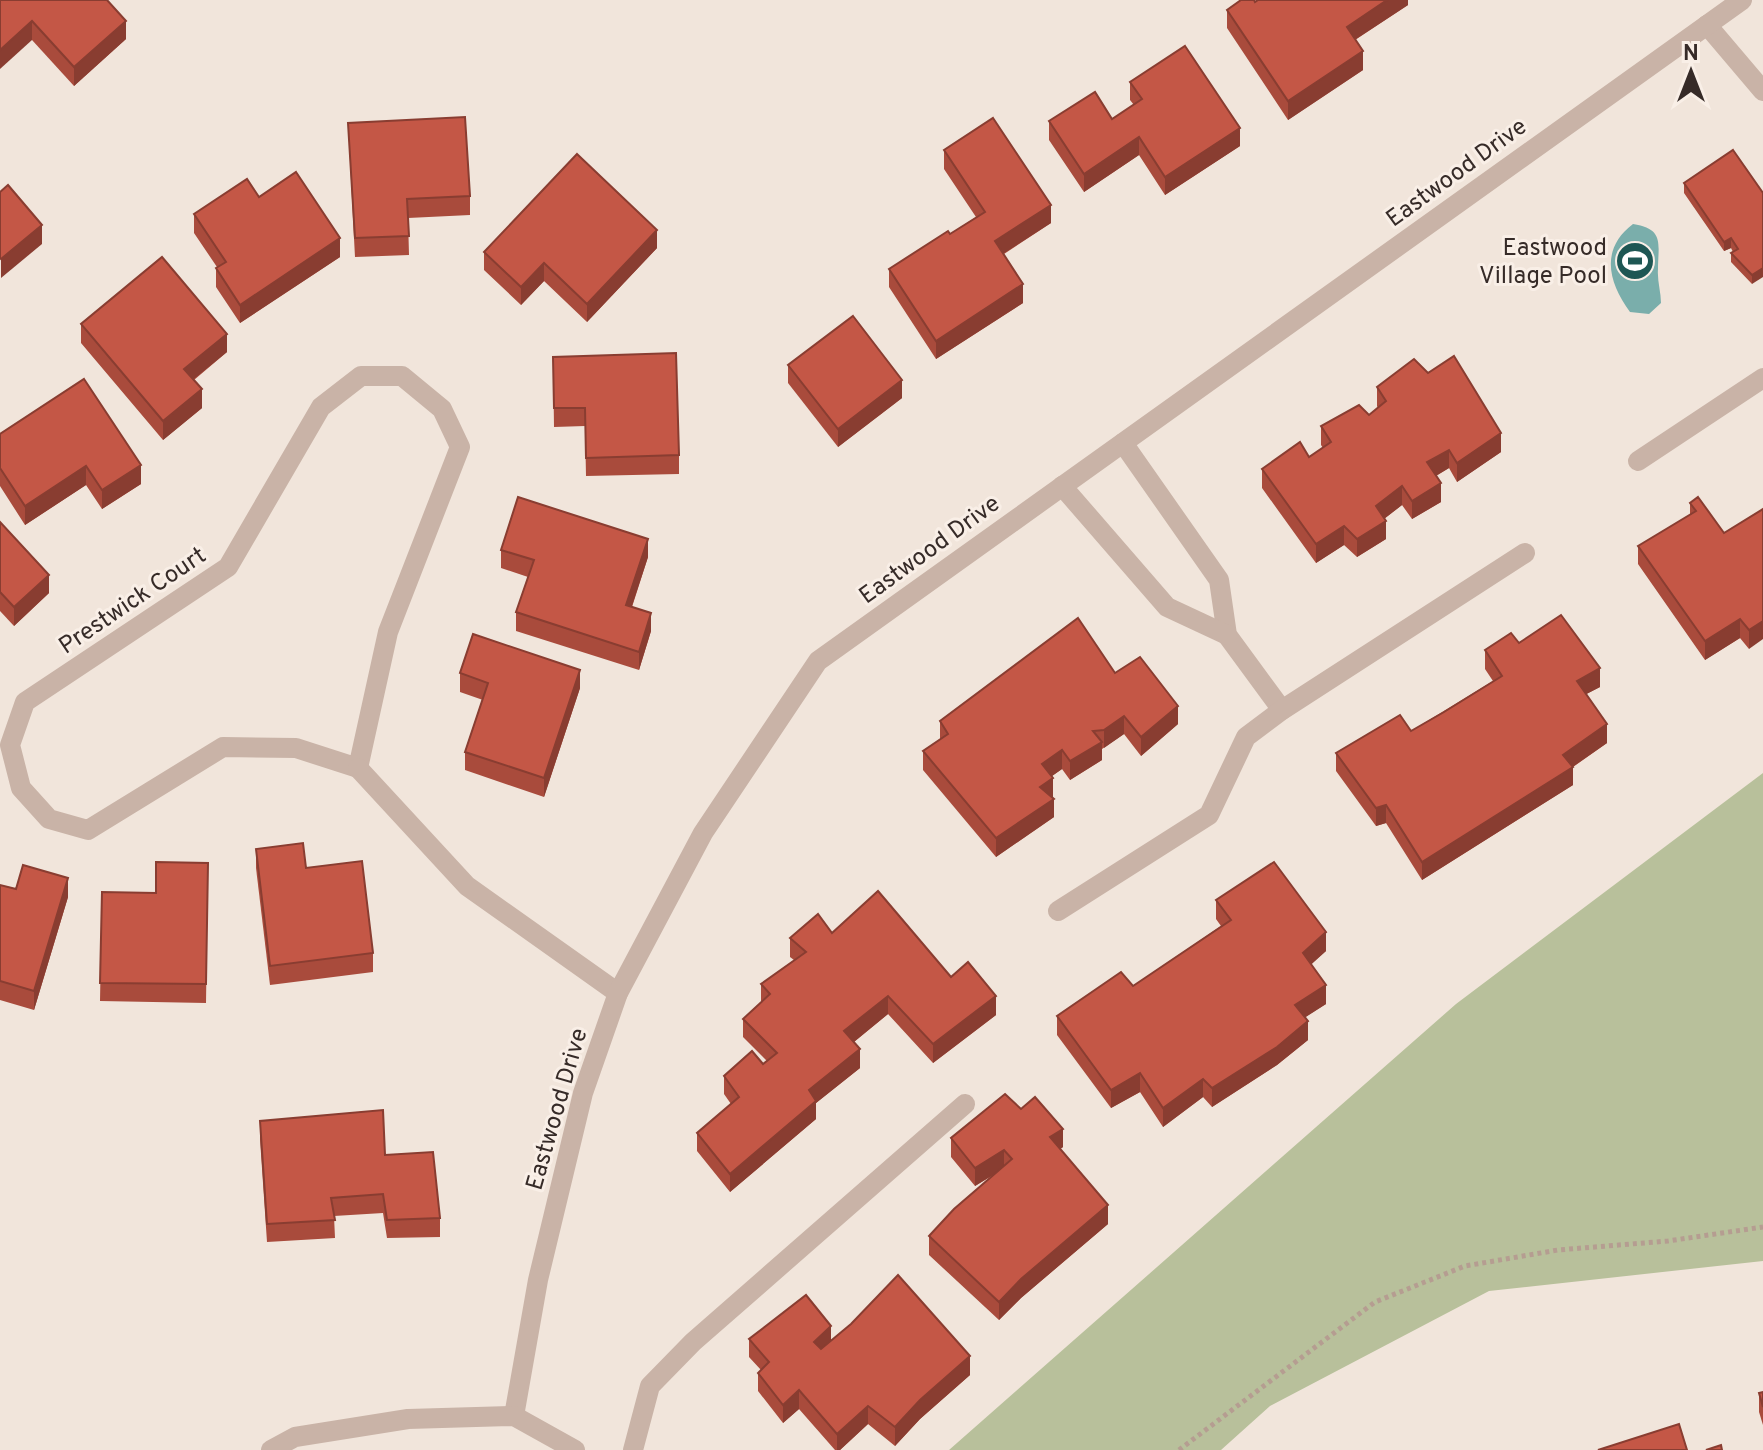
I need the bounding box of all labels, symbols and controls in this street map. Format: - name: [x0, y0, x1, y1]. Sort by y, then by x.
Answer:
- north arrow: [1651, 32, 1731, 112]
- text: N: [1683, 41, 1699, 68]
- street label: Eastwood Drive: [1381, 112, 1534, 235]
- place label: Eastwood Village Pool: [1479, 234, 1607, 292]
- sports icon: Eastwood Village Pool: [1614, 240, 1656, 282]
- street label: Eastwood Drive: [854, 489, 1007, 612]
- street label: Prestwick Court: [54, 541, 213, 662]
- street label: Eastwood Drive: [520, 1025, 595, 1194]

